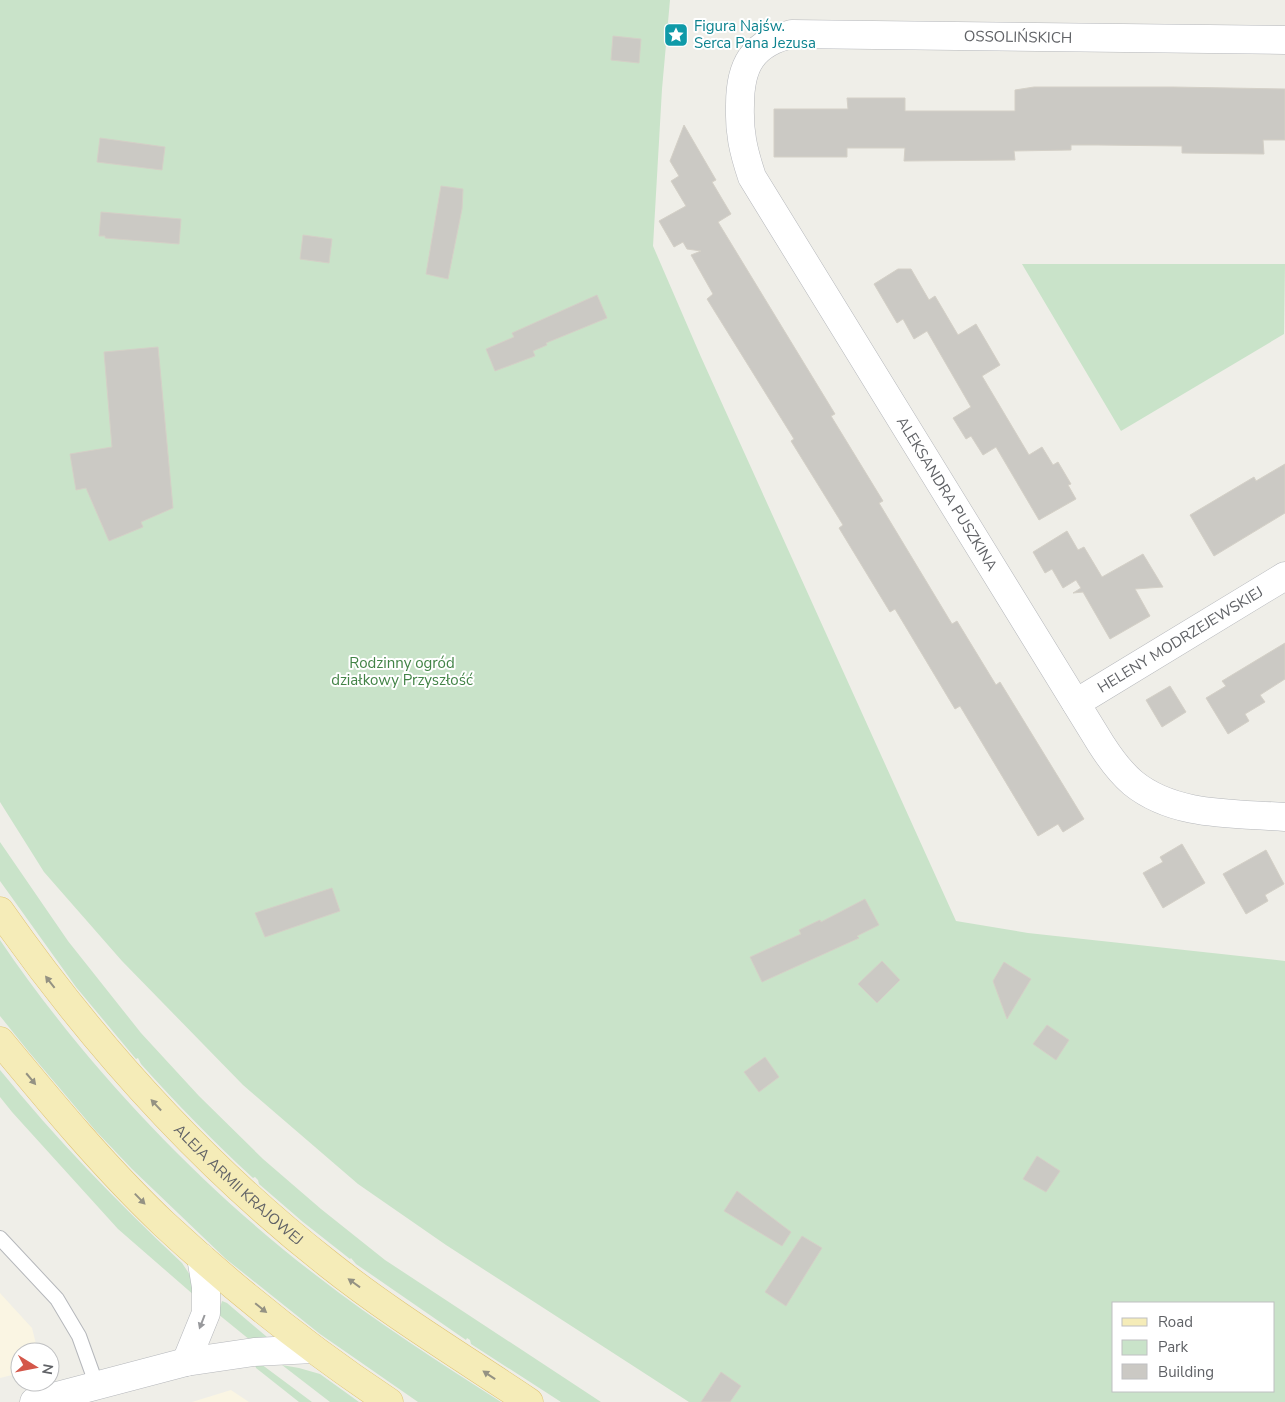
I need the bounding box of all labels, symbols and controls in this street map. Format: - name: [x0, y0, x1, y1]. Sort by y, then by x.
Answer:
- place label: Figura Najśw. Serca Pana Jezusa: [694, 16, 816, 53]
- place icon: Figura Najśw. Serca Pana Jezusa: [663, 22, 689, 48]
- street label: OSSOLIŃSKICH: [964, 26, 1072, 48]
- street label: ALEKSANDRA PUSZKINA: [892, 413, 1002, 575]
- street label: HELENY MODRZEJEWSKIEJ: [1094, 582, 1267, 698]
- park label: Rodzinny ogród działkowy Przyszłość: [331, 653, 473, 690]
- one-way arrow: [45, 975, 56, 988]
- one-way arrow: [25, 1072, 37, 1084]
- one-way arrow: [150, 1099, 162, 1111]
- street label: ALEJA ARMII KRAJOWEJ: [169, 1120, 307, 1250]
- one-way arrow: [134, 1193, 146, 1205]
- one-way arrow: [348, 1279, 361, 1289]
- one-way arrow: [254, 1302, 267, 1313]
- legend: [1112, 1302, 1275, 1392]
- text: Road: [1158, 1312, 1193, 1332]
- one-way arrow: [198, 1315, 206, 1330]
- text: Park: [1158, 1337, 1188, 1357]
- north arrow: [10, 1342, 60, 1392]
- text: N: [37, 1362, 58, 1376]
- text: Building: [1158, 1362, 1214, 1382]
- one-way arrow: [482, 1370, 496, 1380]

